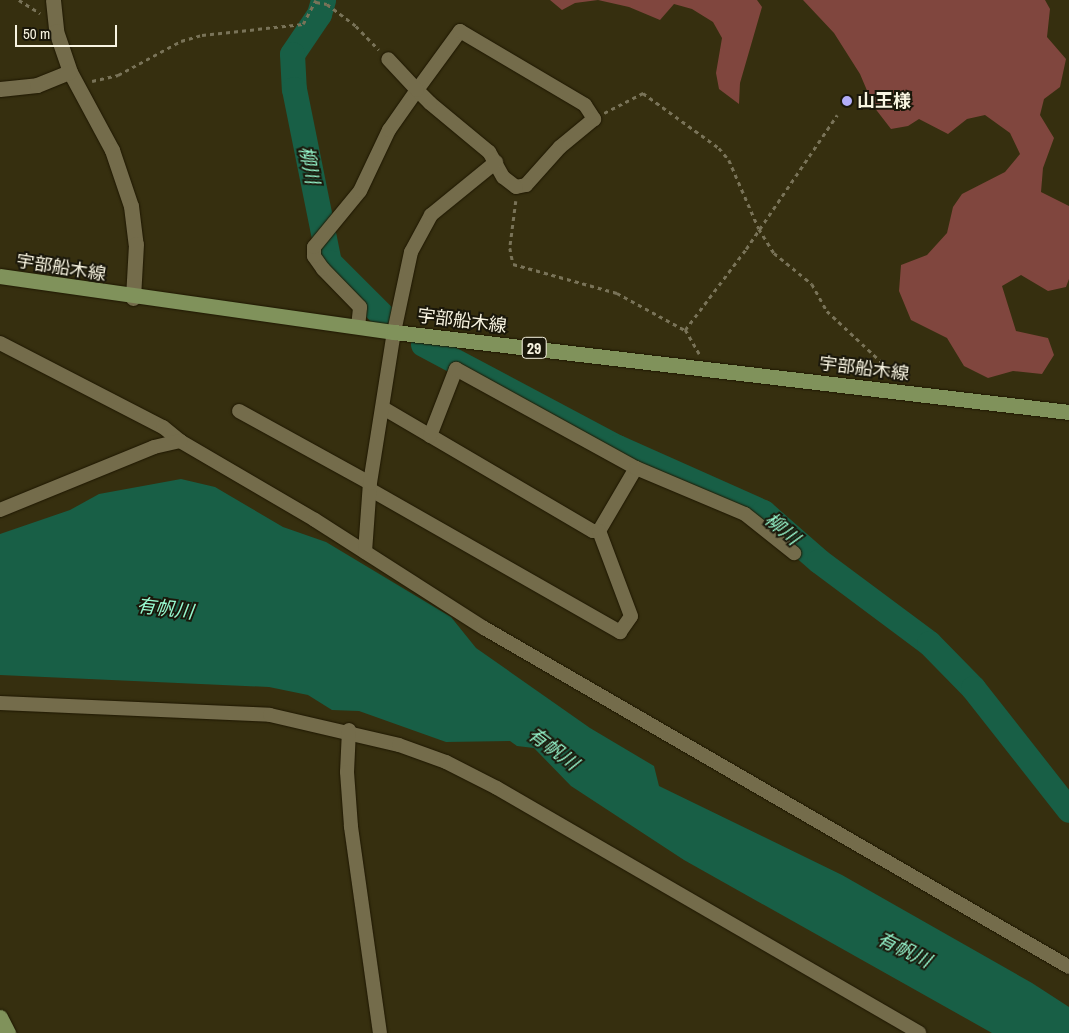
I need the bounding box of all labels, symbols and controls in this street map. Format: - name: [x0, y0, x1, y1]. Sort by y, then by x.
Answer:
- scale bar: [18, 15, 120, 47]
- text: 50 m: [23, 23, 50, 44]
- place label: 山王様: [857, 90, 911, 112]
- marker: 山王様: [841, 95, 853, 107]
- water label: 柳川: [294, 144, 324, 186]
- street label: 宇部船木線: [15, 250, 107, 286]
- street label: 宇部船木線: [416, 305, 508, 337]
- road number: 29: [522, 334, 546, 362]
- street label: 宇部船木線: [818, 353, 910, 385]
- water label: 柳川: [760, 508, 804, 550]
- water label: 有帆川: [135, 594, 195, 624]
- water label: 有帆川: [523, 723, 583, 775]
- water label: 有帆川: [873, 927, 935, 973]

